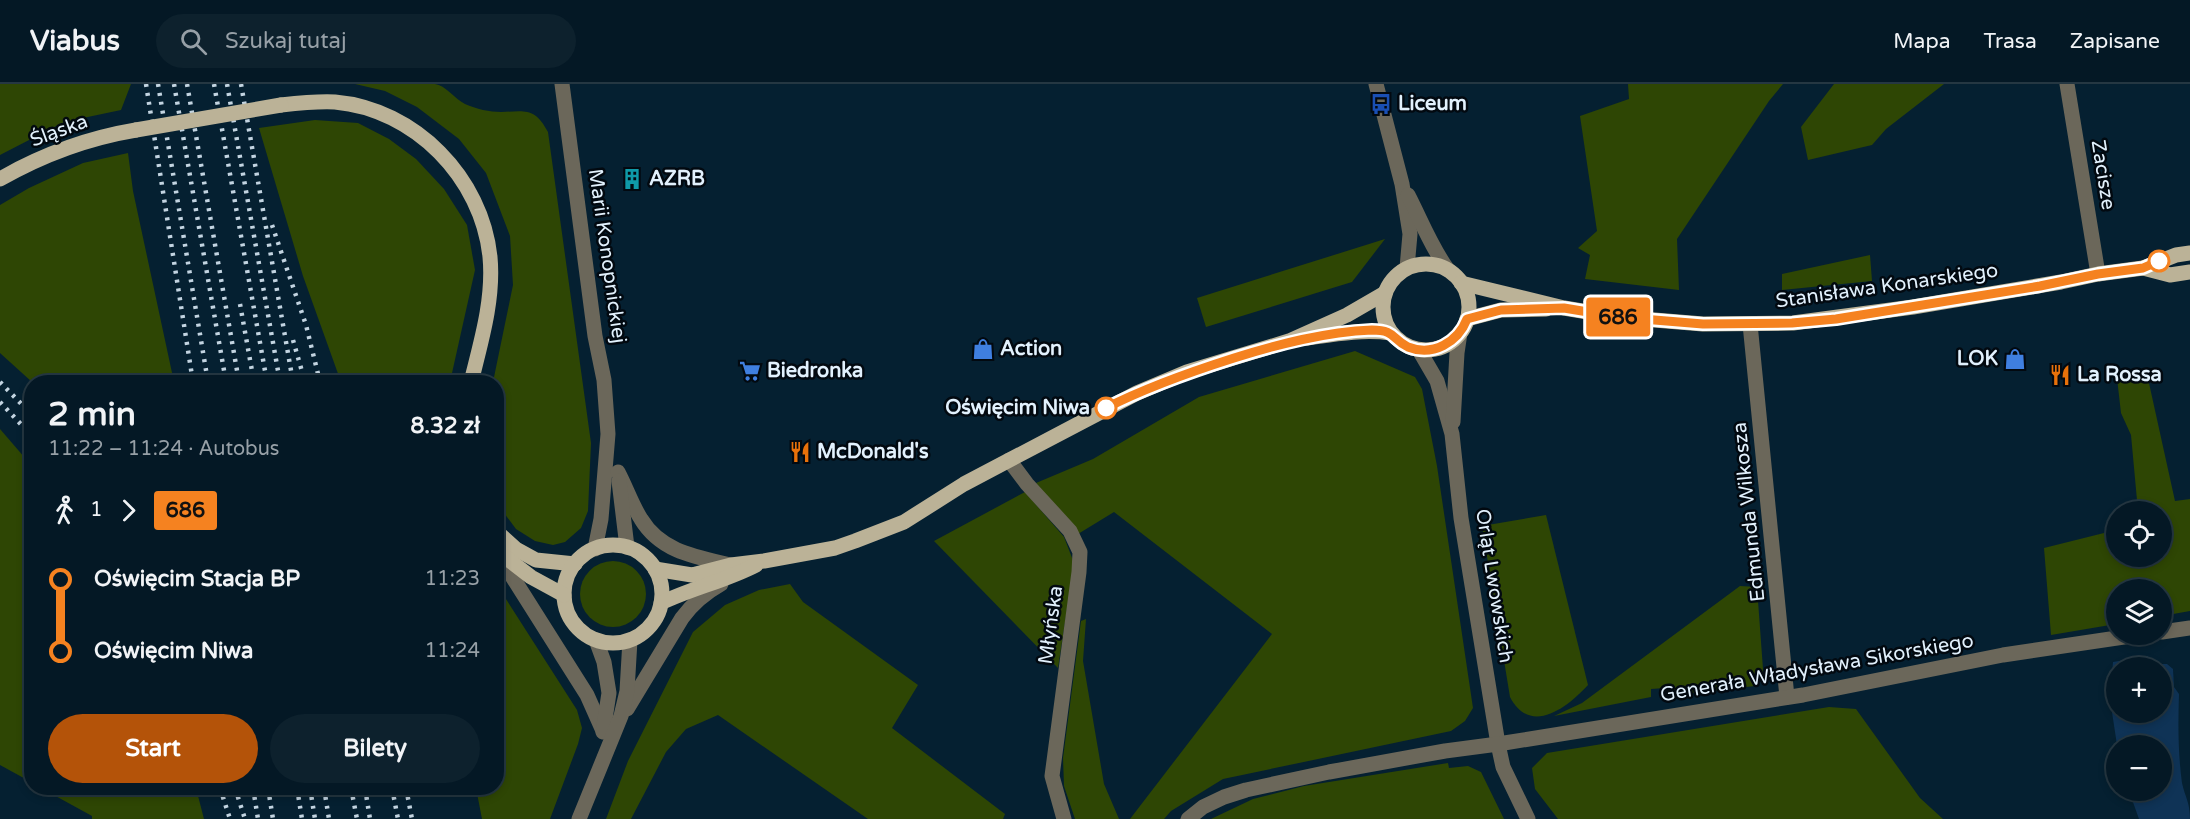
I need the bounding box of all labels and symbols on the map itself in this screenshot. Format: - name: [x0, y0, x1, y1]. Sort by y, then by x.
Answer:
- bus stop icon: Liceum: [1369, 92, 1393, 116]
- place label: Liceum: [1398, 92, 1467, 116]
- street label: Śląska: [26, 109, 91, 152]
- street label: Zacisze: [2086, 138, 2120, 212]
- street label: Marii Konopnickiej: [583, 167, 631, 345]
- building icon: AZRB: [620, 167, 644, 191]
- place label: AZRB: [649, 167, 705, 191]
- unlabelled marker: [2148, 250, 2170, 272]
- street label: Stanisława Konarskiego: [1774, 259, 2000, 313]
- line badge: 686: [1584, 298, 1652, 336]
- shop icon: Action: [971, 337, 995, 361]
- place label: Action: [1000, 337, 1062, 361]
- place label: LOK: [1957, 347, 1999, 371]
- shop icon: LOK: [2003, 347, 2027, 371]
- supermarket icon: Biedronka: [738, 359, 762, 383]
- place label: Biedronka: [767, 359, 863, 383]
- restaurant icon: La Rossa: [2048, 363, 2072, 387]
- place label: La Rossa: [2077, 363, 2162, 387]
- place label: Oświęcim Niwa: [945, 396, 1090, 420]
- marker: Oświęcim Niwa: [1095, 397, 1117, 419]
- street label: Edmunda Wilkosza: [1728, 421, 1770, 603]
- restaurant icon: McDonald's: [788, 440, 812, 464]
- place label: McDonald's: [817, 440, 929, 464]
- street label: Orląt Lwowskich: [1470, 507, 1518, 665]
- street label: Młyńska: [1034, 584, 1068, 666]
- street label: Generała Władysława Sikorskiego: [1658, 629, 1976, 707]

